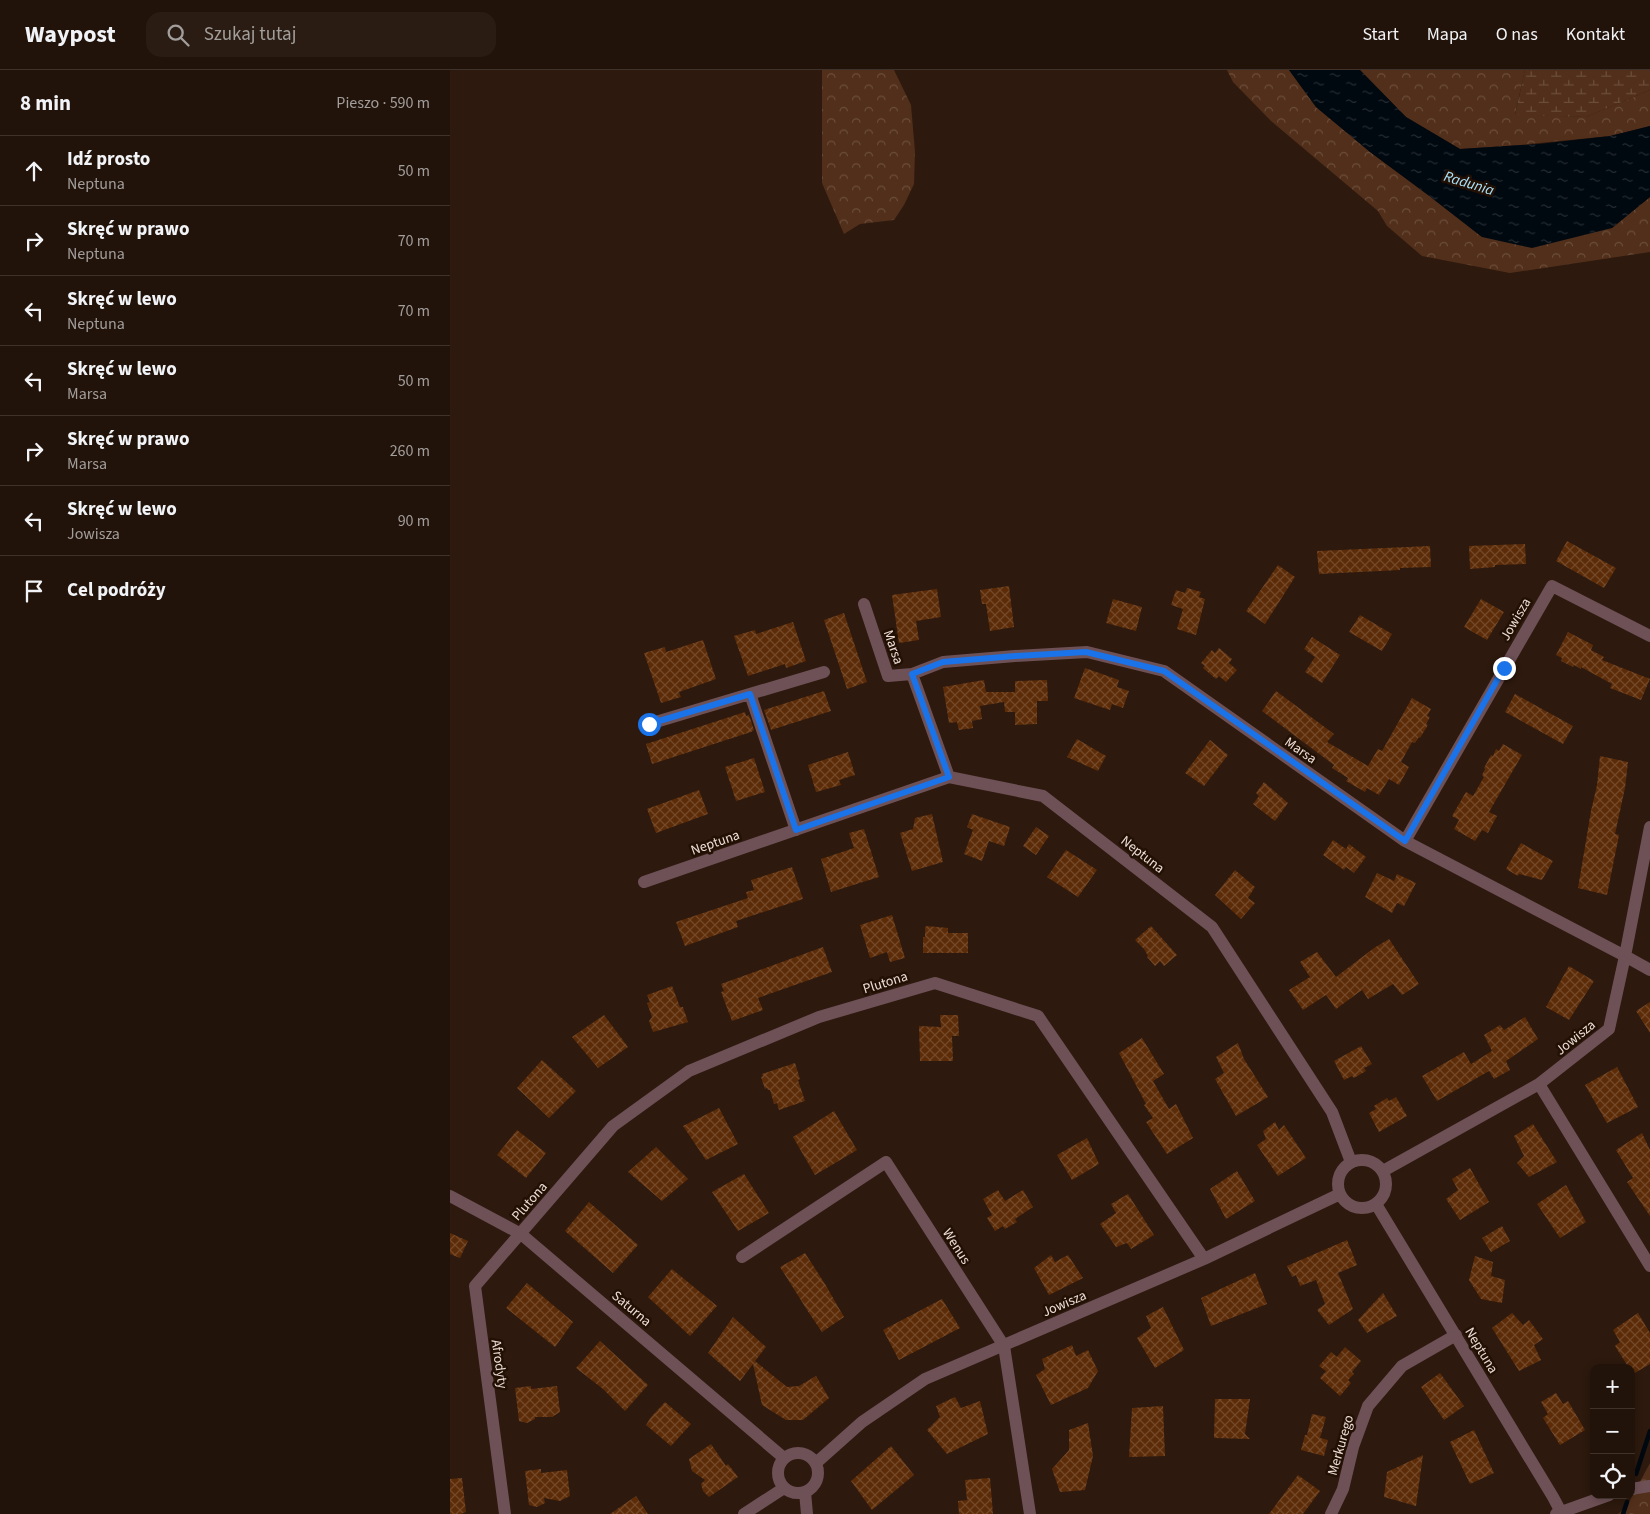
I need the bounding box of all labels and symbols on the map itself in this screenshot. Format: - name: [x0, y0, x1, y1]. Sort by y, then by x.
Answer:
- water label: Radunia: [1441, 166, 1497, 201]
- street label: Jowisza: [1496, 594, 1536, 645]
- street label: Marsa: [878, 628, 908, 667]
- route end: [1493, 657, 1516, 680]
- route start: [638, 713, 661, 736]
- street label: Marsa: [1280, 733, 1320, 769]
- street label: Neptuna: [688, 825, 742, 861]
- street label: Neptuna: [1116, 831, 1168, 878]
- street label: Plutona: [860, 967, 910, 999]
- street label: Jowisza: [1551, 1015, 1600, 1060]
- street label: Plutona: [507, 1178, 552, 1226]
- street label: Wenus: [937, 1225, 975, 1268]
- street label: Saturna: [607, 1286, 656, 1331]
- street label: Jowisza: [1039, 1286, 1090, 1322]
- street label: Neptuna: [1460, 1324, 1503, 1377]
- street label: Afrodyty: [486, 1338, 512, 1390]
- street label: Merkurego: [1323, 1413, 1359, 1478]

